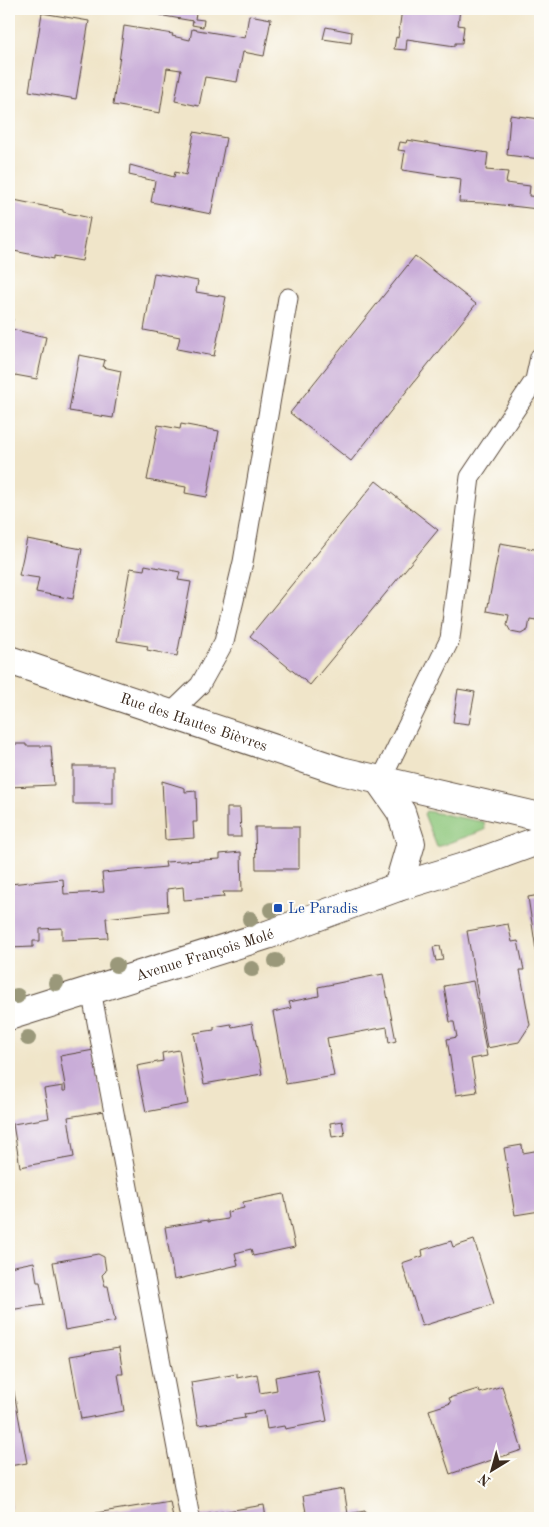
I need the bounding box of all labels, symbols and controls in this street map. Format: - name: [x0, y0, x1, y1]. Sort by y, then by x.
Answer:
- street label: Rue des Hautes Bièvres: [118, 692, 269, 755]
- marker: Le Paradis: [272, 902, 284, 914]
- place label: Le Paradis: [288, 902, 358, 917]
- street label: Avenue François Molé: [134, 927, 276, 985]
- north arrow: [466, 1444, 516, 1494]
- text: N: [476, 1471, 493, 1488]

